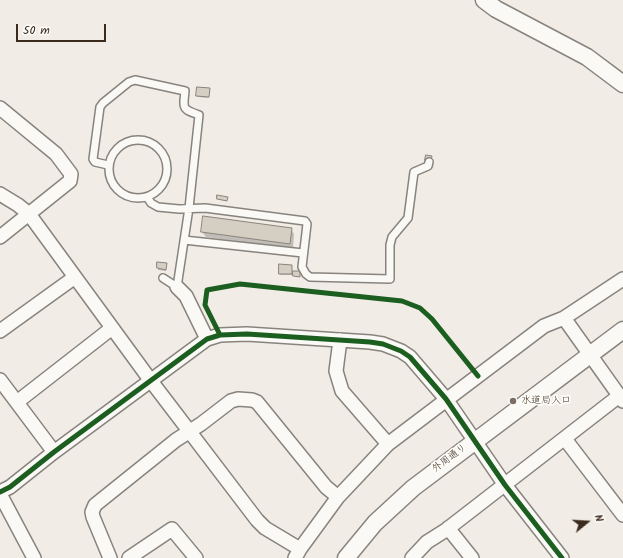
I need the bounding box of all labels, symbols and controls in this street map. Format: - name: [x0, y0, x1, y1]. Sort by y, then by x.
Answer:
- scale bar: [18, 16, 108, 42]
- text: 50 m: [23, 21, 50, 40]
- place label: 水道局入口: [521, 395, 571, 407]
- marker: 水道局入口: [508, 396, 518, 406]
- street label: 外周通り: [430, 442, 470, 476]
- north arrow: [567, 502, 607, 542]
- text: N: [589, 512, 608, 524]

